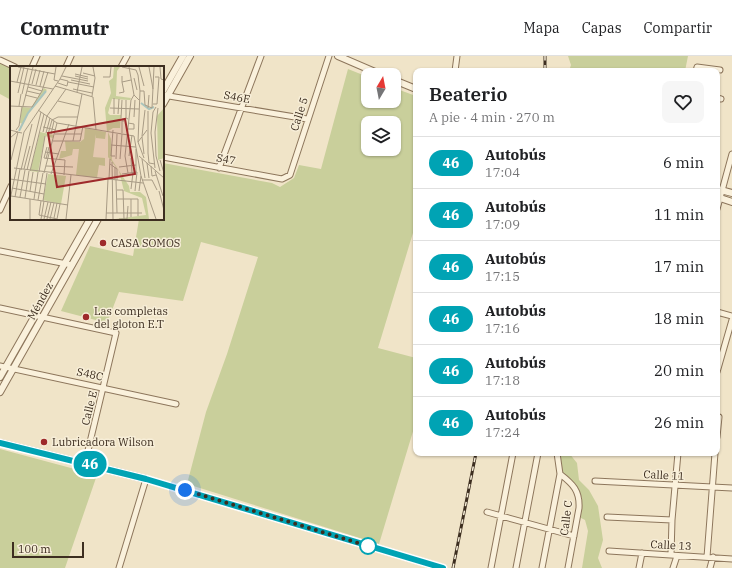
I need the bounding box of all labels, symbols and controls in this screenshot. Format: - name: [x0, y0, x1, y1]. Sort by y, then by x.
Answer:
- text: Commutr: [20, 16, 109, 40]
- text: Mapa: [524, 19, 560, 37]
- text: Capas: [582, 19, 622, 37]
- text: Compartir: [644, 19, 712, 37]
- inset map: [10, 66, 164, 220]
- north arrow: [361, 68, 401, 108]
- map controls: [361, 68, 401, 156]
- button: heart: [662, 81, 704, 123]
- text: Beaterio: [429, 82, 507, 106]
- street label: S46E: [223, 88, 251, 106]
- street label: Calle 5: [287, 95, 311, 133]
- text: A pie · 4 min · 270 m: [429, 109, 555, 126]
- button: layers: [361, 116, 401, 156]
- text: Autobús: [485, 145, 546, 164]
- street label: S47: [215, 150, 237, 168]
- text: 6 min: [663, 153, 704, 172]
- text: 46: [443, 154, 459, 172]
- text: 17:04: [485, 164, 520, 181]
- text: Autobús: [485, 197, 546, 216]
- text: 11 min: [654, 205, 704, 224]
- text: 46: [443, 206, 459, 224]
- text: 17:09: [485, 216, 520, 233]
- place label: CASA SOMOS: [111, 236, 180, 250]
- marker: CASA SOMOS: [98, 238, 108, 248]
- text: Autobús: [485, 249, 546, 268]
- text: 17 min: [654, 257, 704, 276]
- text: 46: [443, 258, 459, 276]
- text: 17:15: [485, 268, 520, 285]
- street label: Méndez: [24, 279, 56, 322]
- text: Autobús: [485, 301, 546, 320]
- place label: Las completas del gloton E.T: [94, 304, 168, 331]
- text: 18 min: [654, 309, 704, 328]
- text: 46: [443, 310, 459, 328]
- marker: Las completas del gloton E.T: [81, 312, 91, 322]
- text: 17:16: [485, 320, 520, 337]
- text: Autobús: [485, 353, 546, 372]
- text: 20 min: [654, 361, 704, 380]
- text: 46: [443, 362, 459, 380]
- street label: S48C: [75, 364, 105, 384]
- text: 17:18: [485, 372, 520, 389]
- street label: Calle E: [78, 389, 100, 427]
- text: Autobús: [485, 405, 546, 424]
- text: 26 min: [654, 413, 704, 432]
- text: 46: [443, 414, 459, 432]
- text: 17:24: [485, 424, 520, 441]
- place label: Lubricadora Wilson: [52, 435, 154, 449]
- marker: Lubricadora Wilson: [39, 437, 49, 447]
- line badge: 46: [72, 451, 108, 477]
- text: 46: [82, 455, 98, 473]
- street label: Calle 11: [643, 467, 685, 483]
- your location: [175, 480, 195, 500]
- street label: Calle C: [557, 500, 575, 536]
- unlabelled marker: [359, 537, 377, 555]
- street label: Calle 13: [650, 537, 692, 553]
- scale bar: [12, 540, 84, 559]
- text: 100 m: [18, 542, 51, 556]

